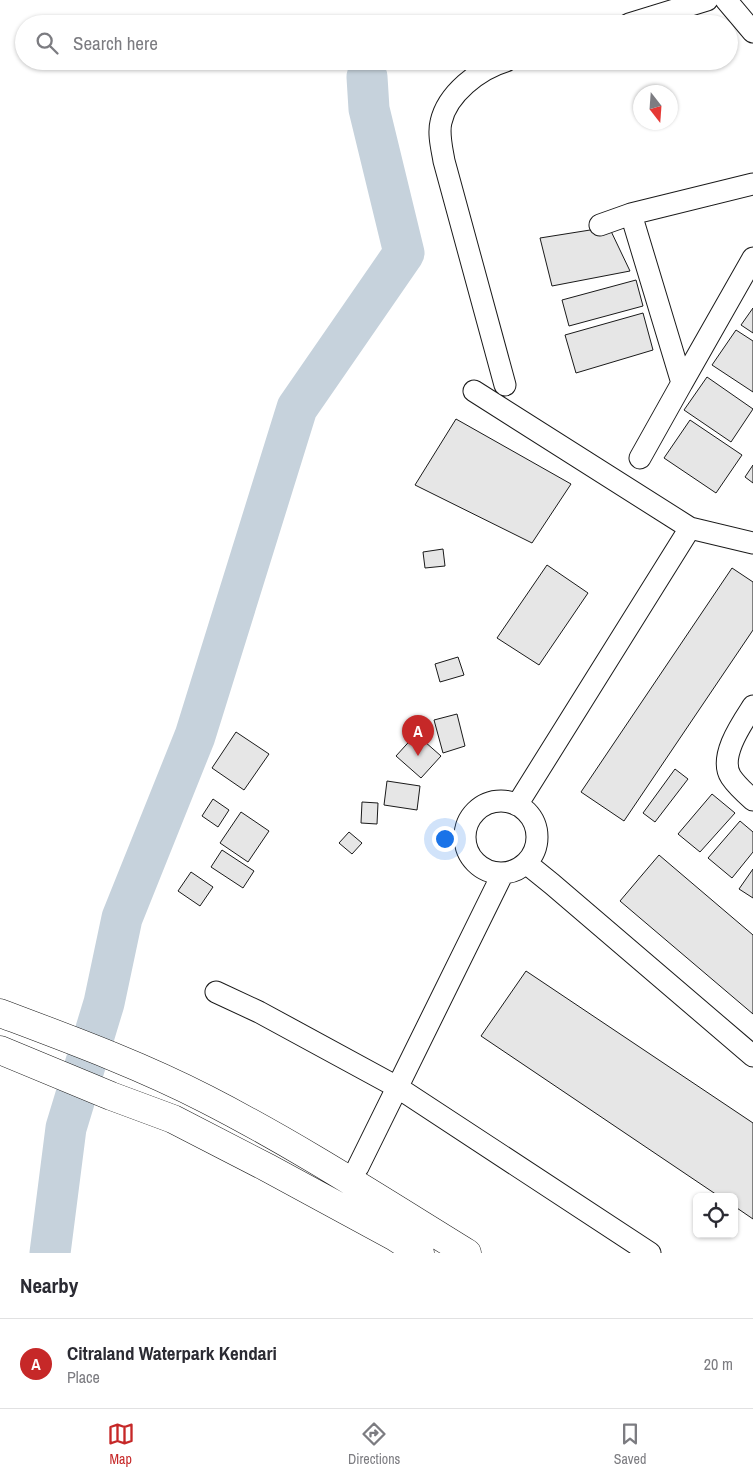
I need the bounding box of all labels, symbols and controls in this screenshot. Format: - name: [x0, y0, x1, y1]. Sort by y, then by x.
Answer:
- search box: [15, 15, 738, 70]
- icon: search: [33, 29, 61, 57]
- text: Search here: [73, 30, 158, 56]
- north arrow: [633, 85, 678, 130]
- pin: A: [402, 715, 434, 756]
- your location: [432, 826, 458, 852]
- map controls: [693, 1193, 738, 1238]
- button: locate: [693, 1193, 738, 1238]
- text: Nearby: [20, 1271, 78, 1300]
- text: Citraland Waterpark Kendari: [67, 1340, 277, 1366]
- text: A: [31, 1353, 41, 1375]
- text: 20 m: [704, 1353, 733, 1375]
- text: Place: [67, 1366, 100, 1388]
- tab: Map: [107, 1420, 135, 1468]
- tab: Directions: [348, 1420, 400, 1468]
- tab: Saved: [614, 1420, 646, 1468]

